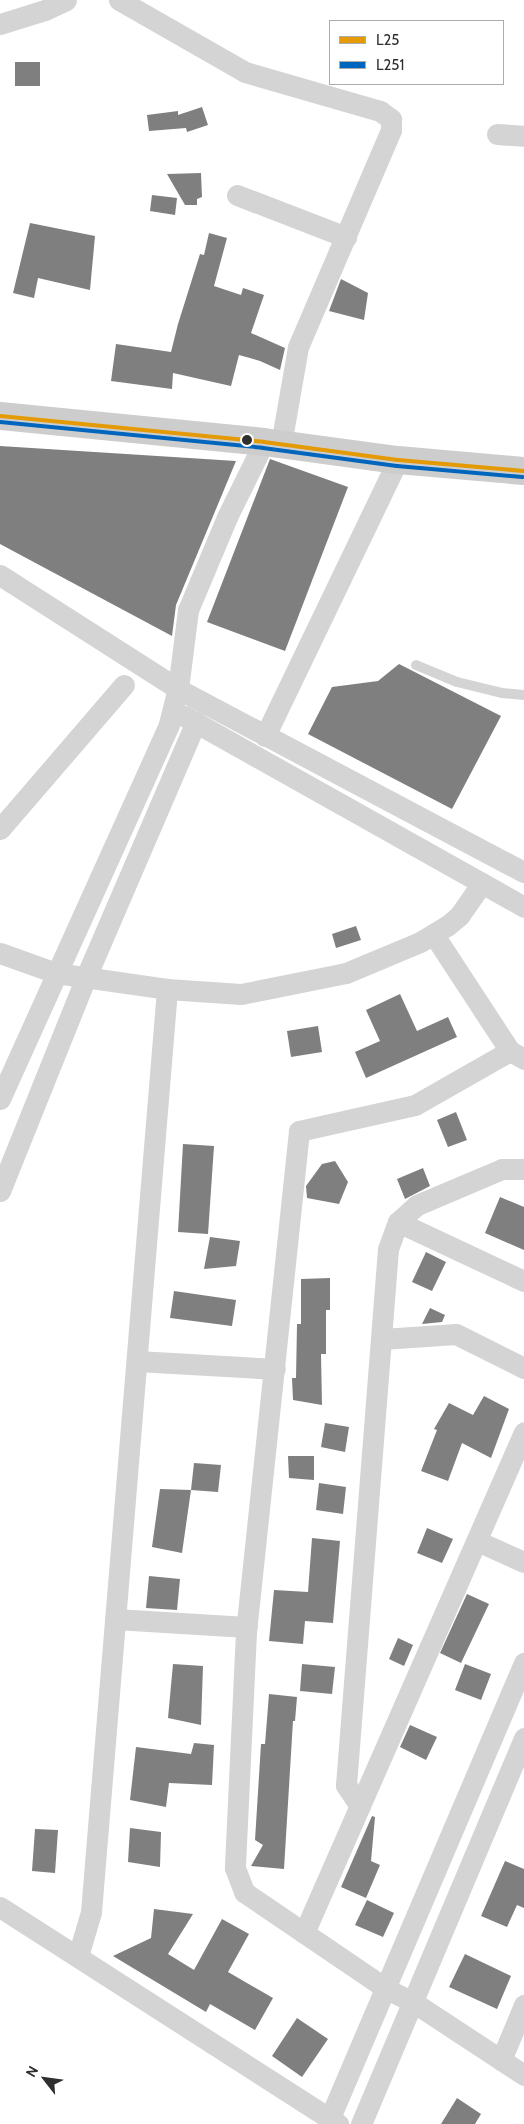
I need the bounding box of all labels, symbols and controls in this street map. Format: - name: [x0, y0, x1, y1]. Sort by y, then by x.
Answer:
- legend: [329, 20, 504, 85]
- text: L25: [376, 31, 400, 49]
- text: L251: [376, 56, 404, 74]
- unlabelled marker: [242, 435, 252, 445]
- north arrow: [20, 2054, 70, 2104]
- text: N: [22, 2063, 42, 2080]

